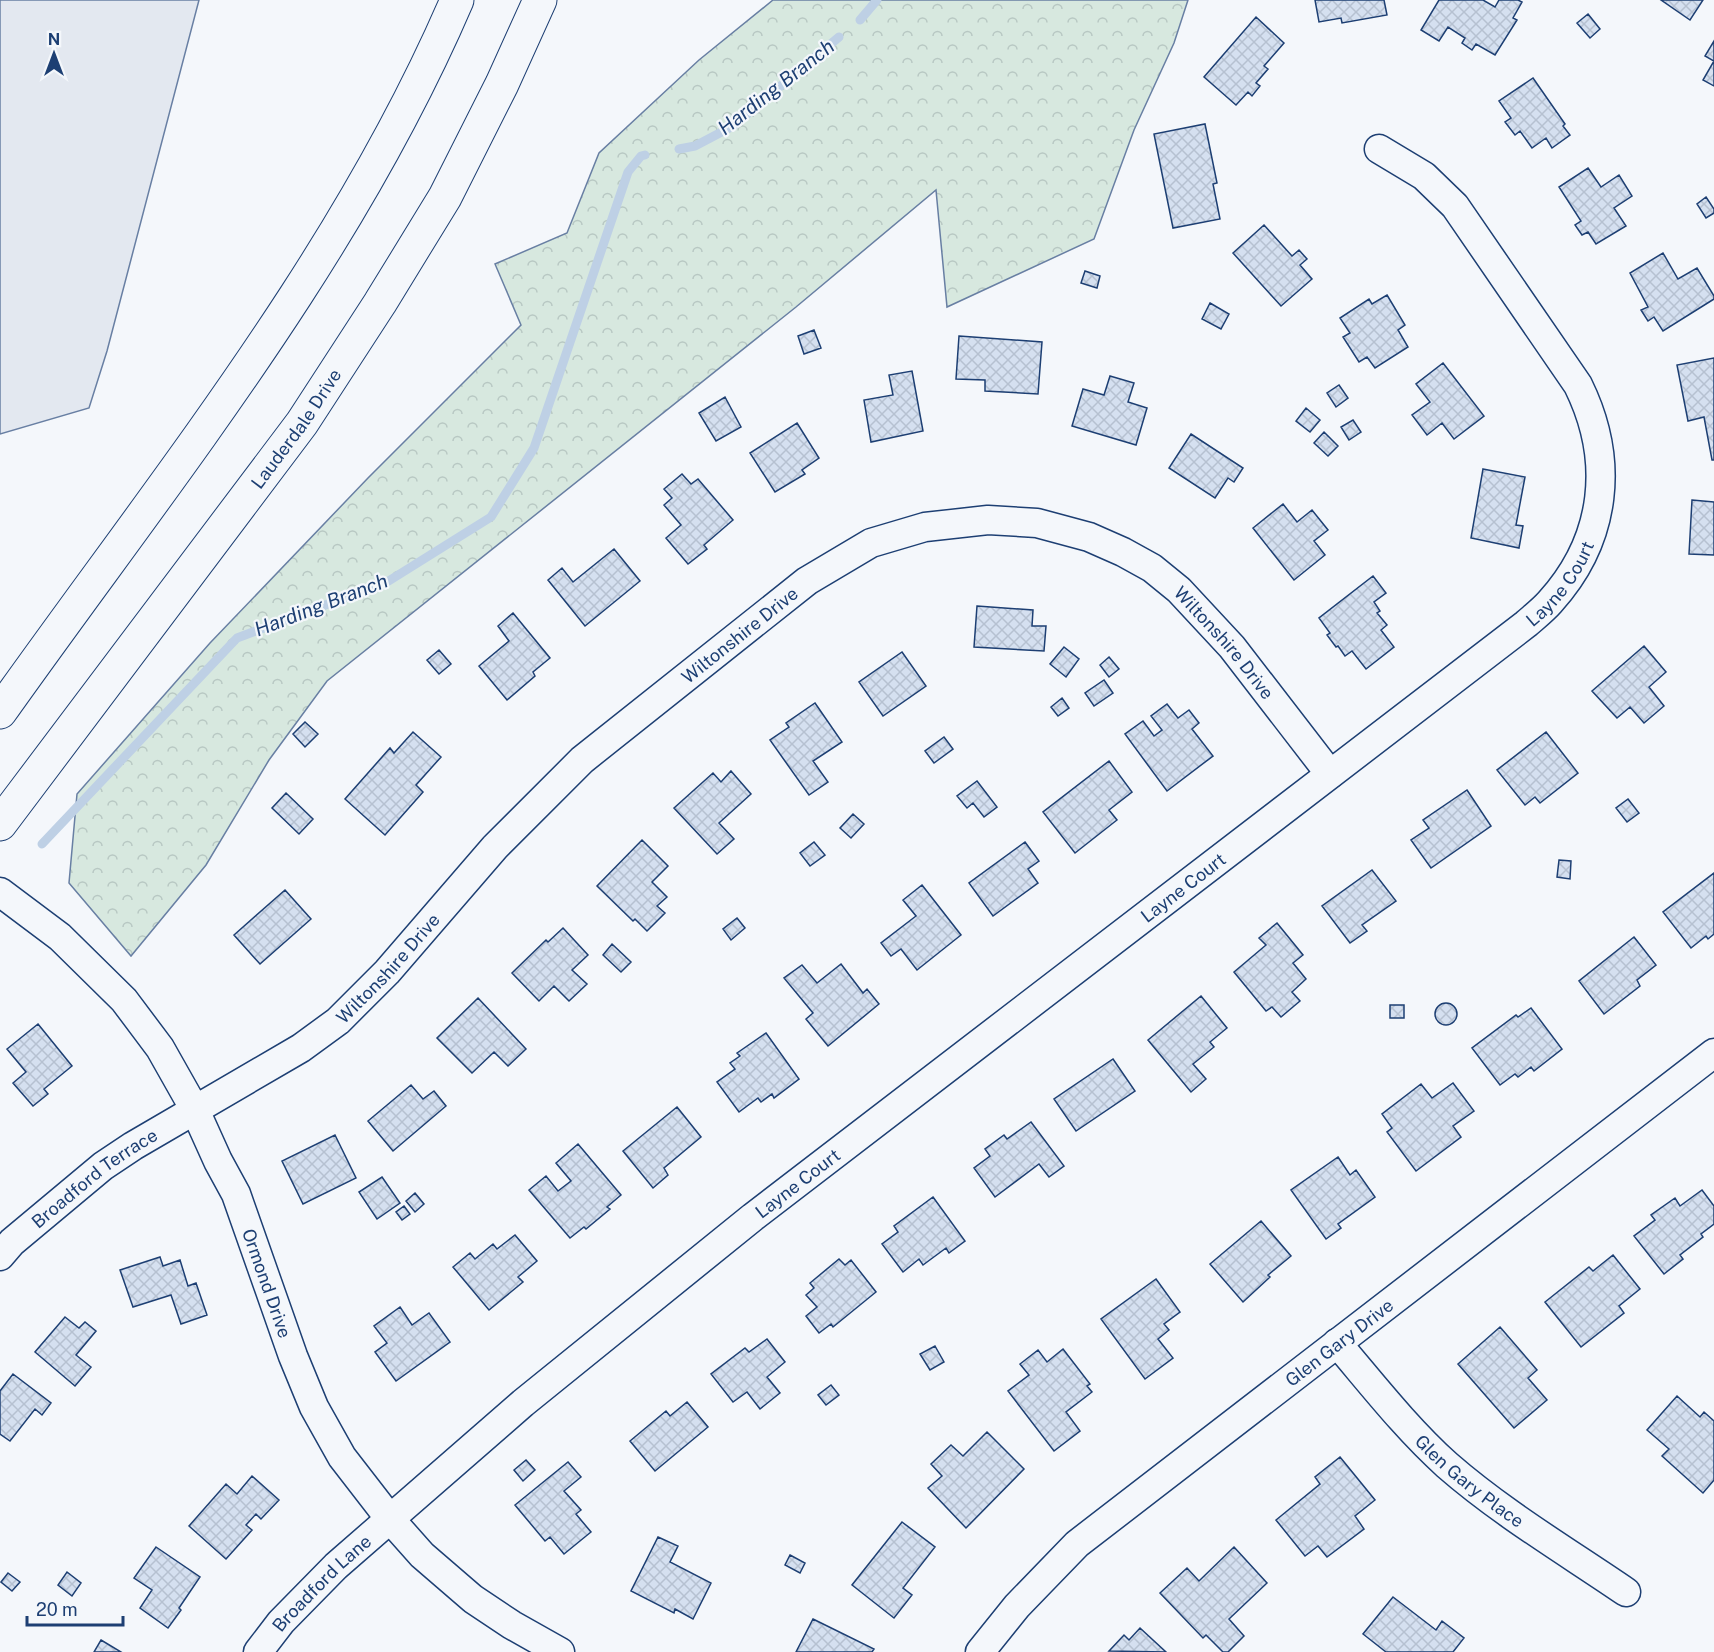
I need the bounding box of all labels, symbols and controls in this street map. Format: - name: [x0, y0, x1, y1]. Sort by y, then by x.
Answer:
- north arrow: [24, 24, 84, 84]
- text: N: [48, 30, 60, 49]
- water label: Harding Branch: [713, 34, 839, 140]
- street label: Lauderdale Drive: [246, 365, 345, 492]
- street label: Layne Court: [1521, 538, 1598, 630]
- water label: Harding Branch: [251, 569, 391, 641]
- street label: Wiltonshire Drive: [677, 582, 802, 687]
- street label: Wiltonshire Drive: [1170, 582, 1279, 703]
- street label: Layne Court: [1136, 848, 1229, 926]
- street label: Wiltonshire Drive: [332, 909, 444, 1027]
- street label: Broadford Terrace: [27, 1124, 161, 1232]
- street label: Layne Court: [751, 1144, 844, 1222]
- street label: Ormond Drive: [238, 1226, 296, 1341]
- street label: Glen Gary Drive: [1281, 1294, 1397, 1390]
- street label: Glen Gary Place: [1411, 1430, 1528, 1531]
- street label: Broadford Lane: [267, 1530, 375, 1635]
- scale bar: [27, 1589, 123, 1627]
- text: 20 m: [36, 1599, 78, 1620]

